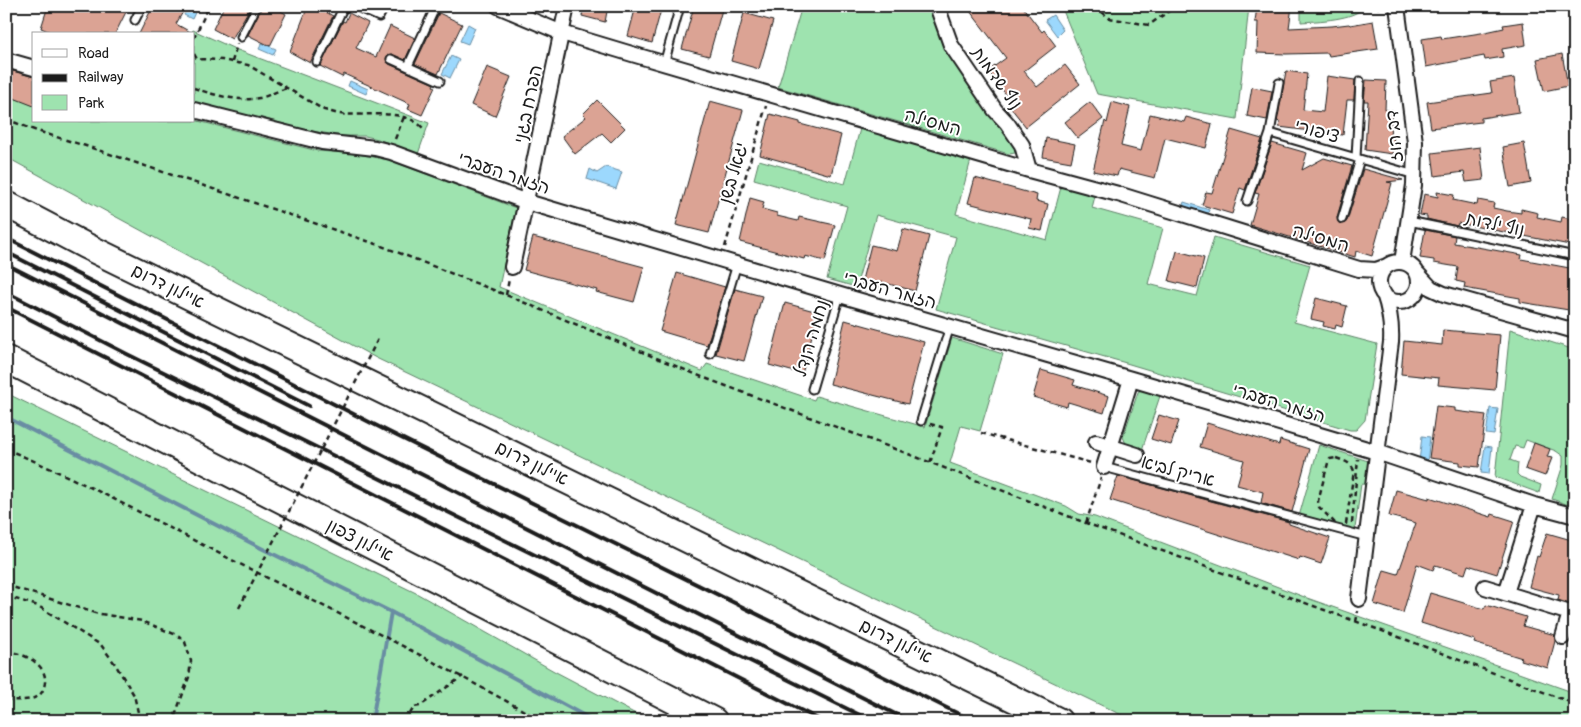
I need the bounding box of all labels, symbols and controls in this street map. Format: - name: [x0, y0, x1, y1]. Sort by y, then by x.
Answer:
- legend: [32, 32, 195, 122]
- street label: נוף שדמות: [965, 42, 1027, 114]
- text: Road: [78, 44, 109, 63]
- street label: הפרח בגני: [509, 63, 548, 146]
- text: Railway: [78, 68, 124, 87]
- text: Park: [78, 94, 105, 113]
- street label: המסילה: [902, 103, 964, 142]
- street label: דב הוז: [1381, 109, 1408, 163]
- street label: ציפורי: [1292, 114, 1342, 149]
- street label: יגאל בשן: [714, 140, 753, 206]
- street label: הזמר העברי: [455, 147, 553, 200]
- street label: נוף ילדות: [1462, 207, 1527, 242]
- street label: המסילה: [1290, 219, 1352, 258]
- street label: איילון דרום: [128, 259, 208, 314]
- street label: הזמר העברי: [841, 266, 939, 315]
- street label: נחמה הנדל: [789, 297, 834, 380]
- street label: הזמר העברי: [1230, 378, 1328, 429]
- street label: איילון דרום: [492, 436, 572, 491]
- street label: אריק לביא: [1138, 451, 1217, 492]
- street label: איילון צפון: [322, 514, 397, 567]
- street label: איילון דרום: [856, 614, 936, 669]

